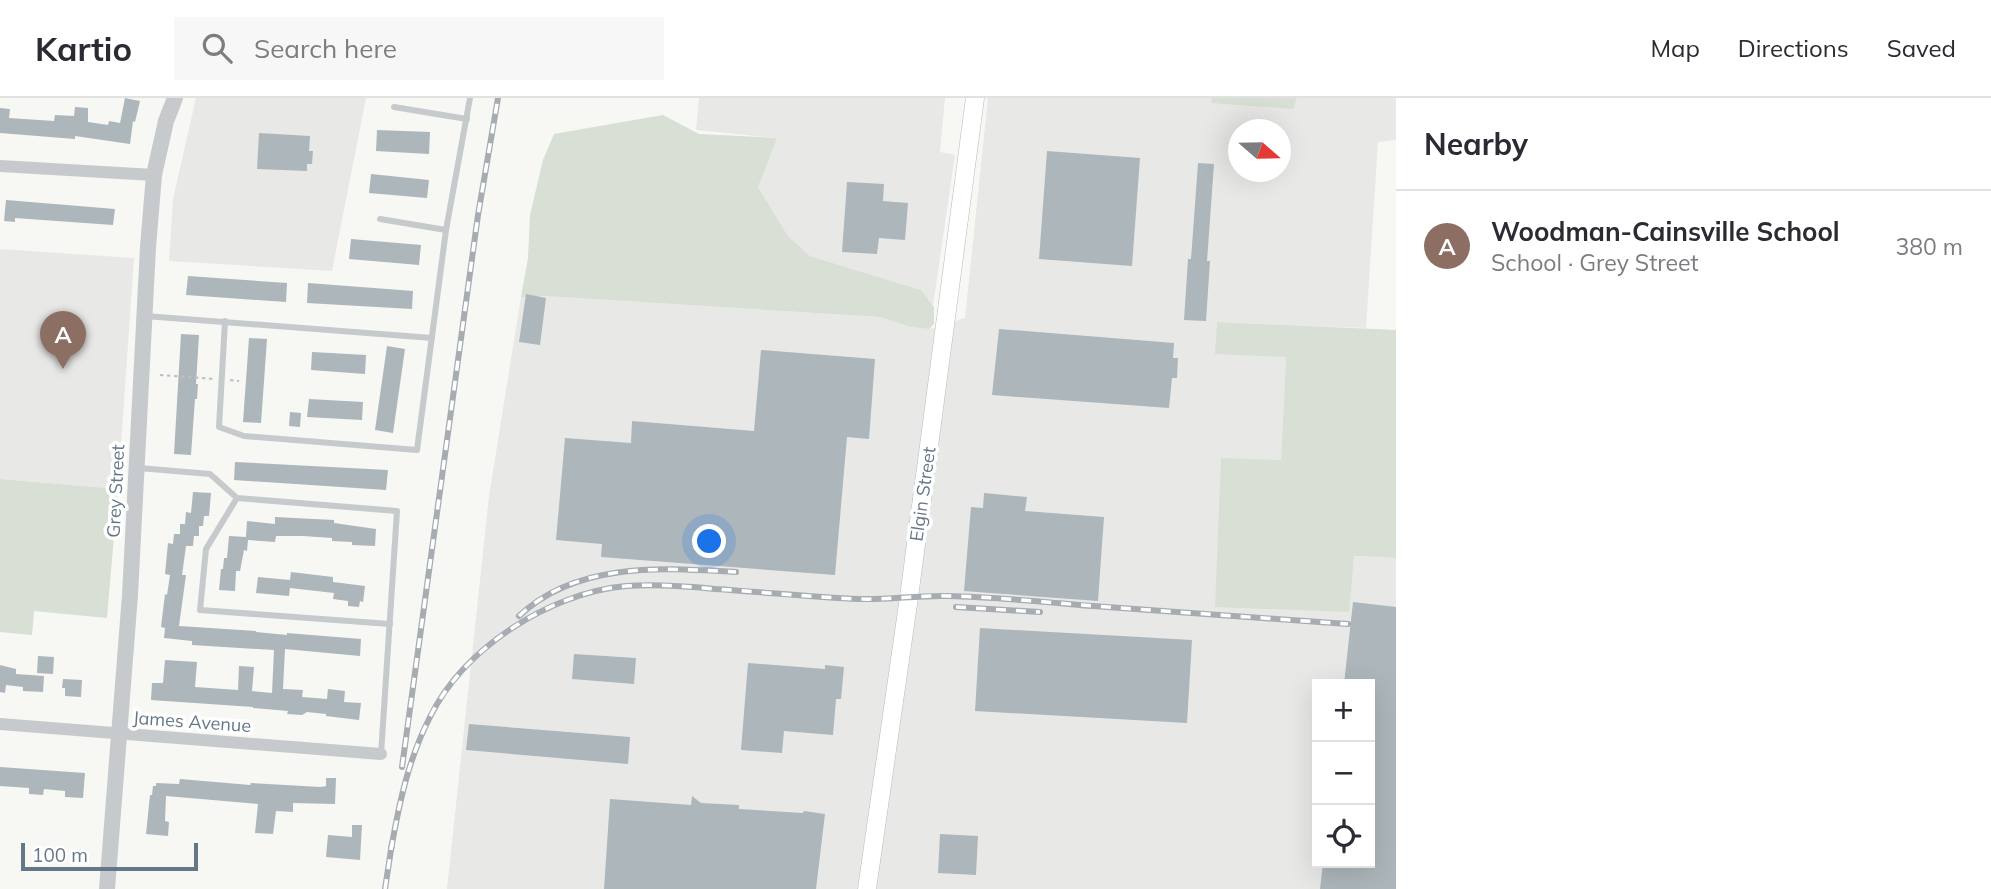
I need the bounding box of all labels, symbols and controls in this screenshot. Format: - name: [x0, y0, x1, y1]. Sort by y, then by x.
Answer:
- search box: [174, 17, 664, 80]
- text: Kartio: [35, 28, 132, 69]
- icon: search: [198, 29, 236, 67]
- text: Search here: [254, 32, 397, 65]
- text: Map: [1650, 33, 1700, 63]
- text: Directions: [1738, 33, 1849, 63]
- text: Saved: [1887, 33, 1956, 63]
- north arrow: [1228, 119, 1291, 182]
- text: Nearby: [1424, 125, 1528, 163]
- text: Woodman-Cainsville School: [1491, 215, 1840, 248]
- text: A: [1438, 232, 1456, 261]
- text: 380 m: [1895, 232, 1963, 261]
- text: School · Grey Street: [1491, 248, 1698, 277]
- pin: A: [40, 311, 86, 369]
- street label: Grey Street: [102, 444, 129, 538]
- street label: Elgin Street: [905, 445, 941, 543]
- your location: [692, 524, 726, 558]
- map controls: [1312, 679, 1375, 868]
- button: +: [1312, 679, 1375, 742]
- street label: James Avenue: [132, 706, 252, 737]
- button: −: [1312, 742, 1375, 805]
- button: locate: [1312, 805, 1375, 868]
- scale bar: [21, 840, 198, 872]
- text: 100 m: [32, 843, 88, 867]

